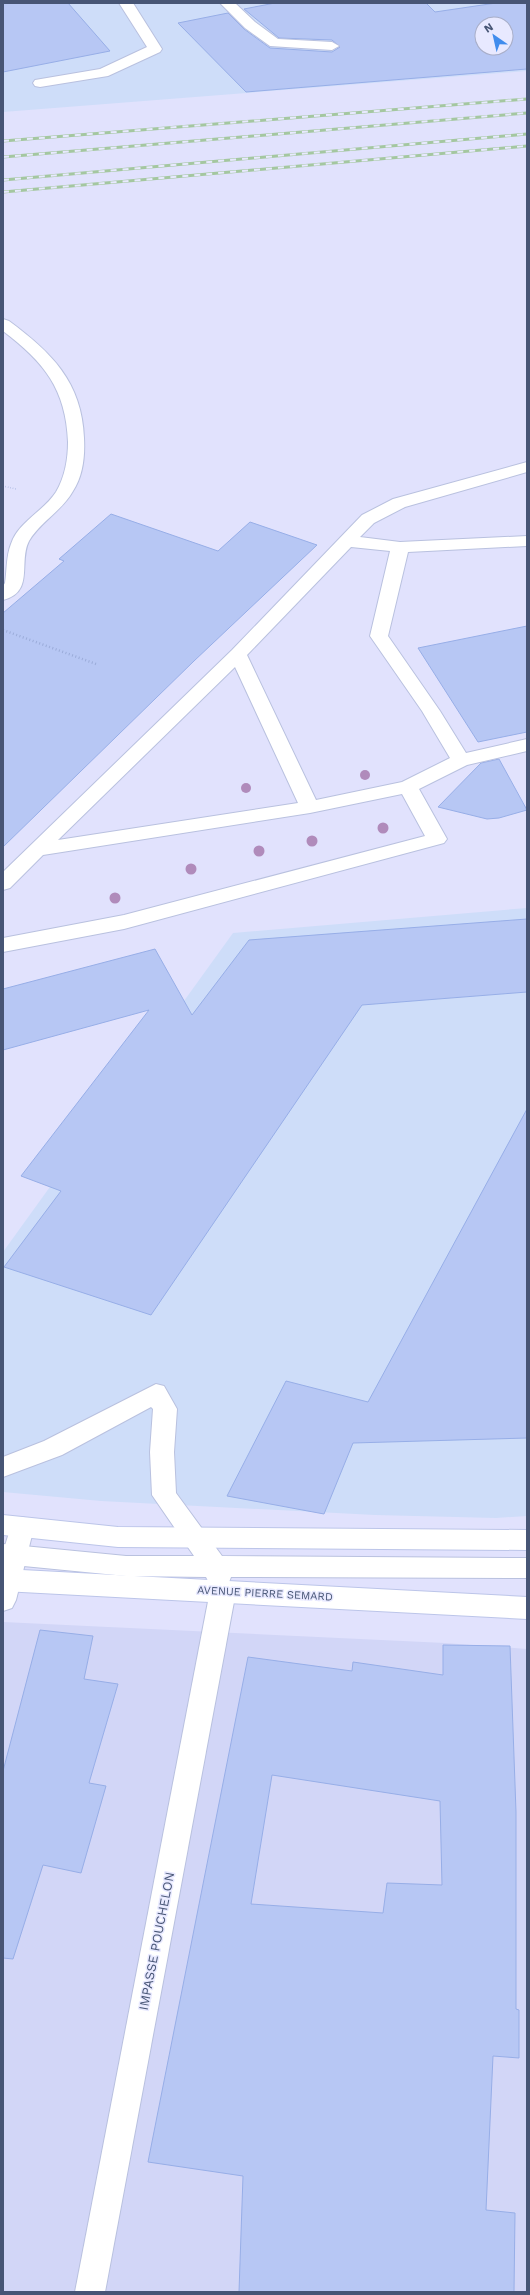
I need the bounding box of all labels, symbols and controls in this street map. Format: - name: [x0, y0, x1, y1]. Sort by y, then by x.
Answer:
- north arrow: [474, 16, 514, 56]
- text: N: [482, 20, 496, 36]
- street label: AVENUE PIERRE SEMARD: [197, 1583, 333, 1604]
- street label: IMPASSE POUCHELON: [136, 1871, 177, 2011]

